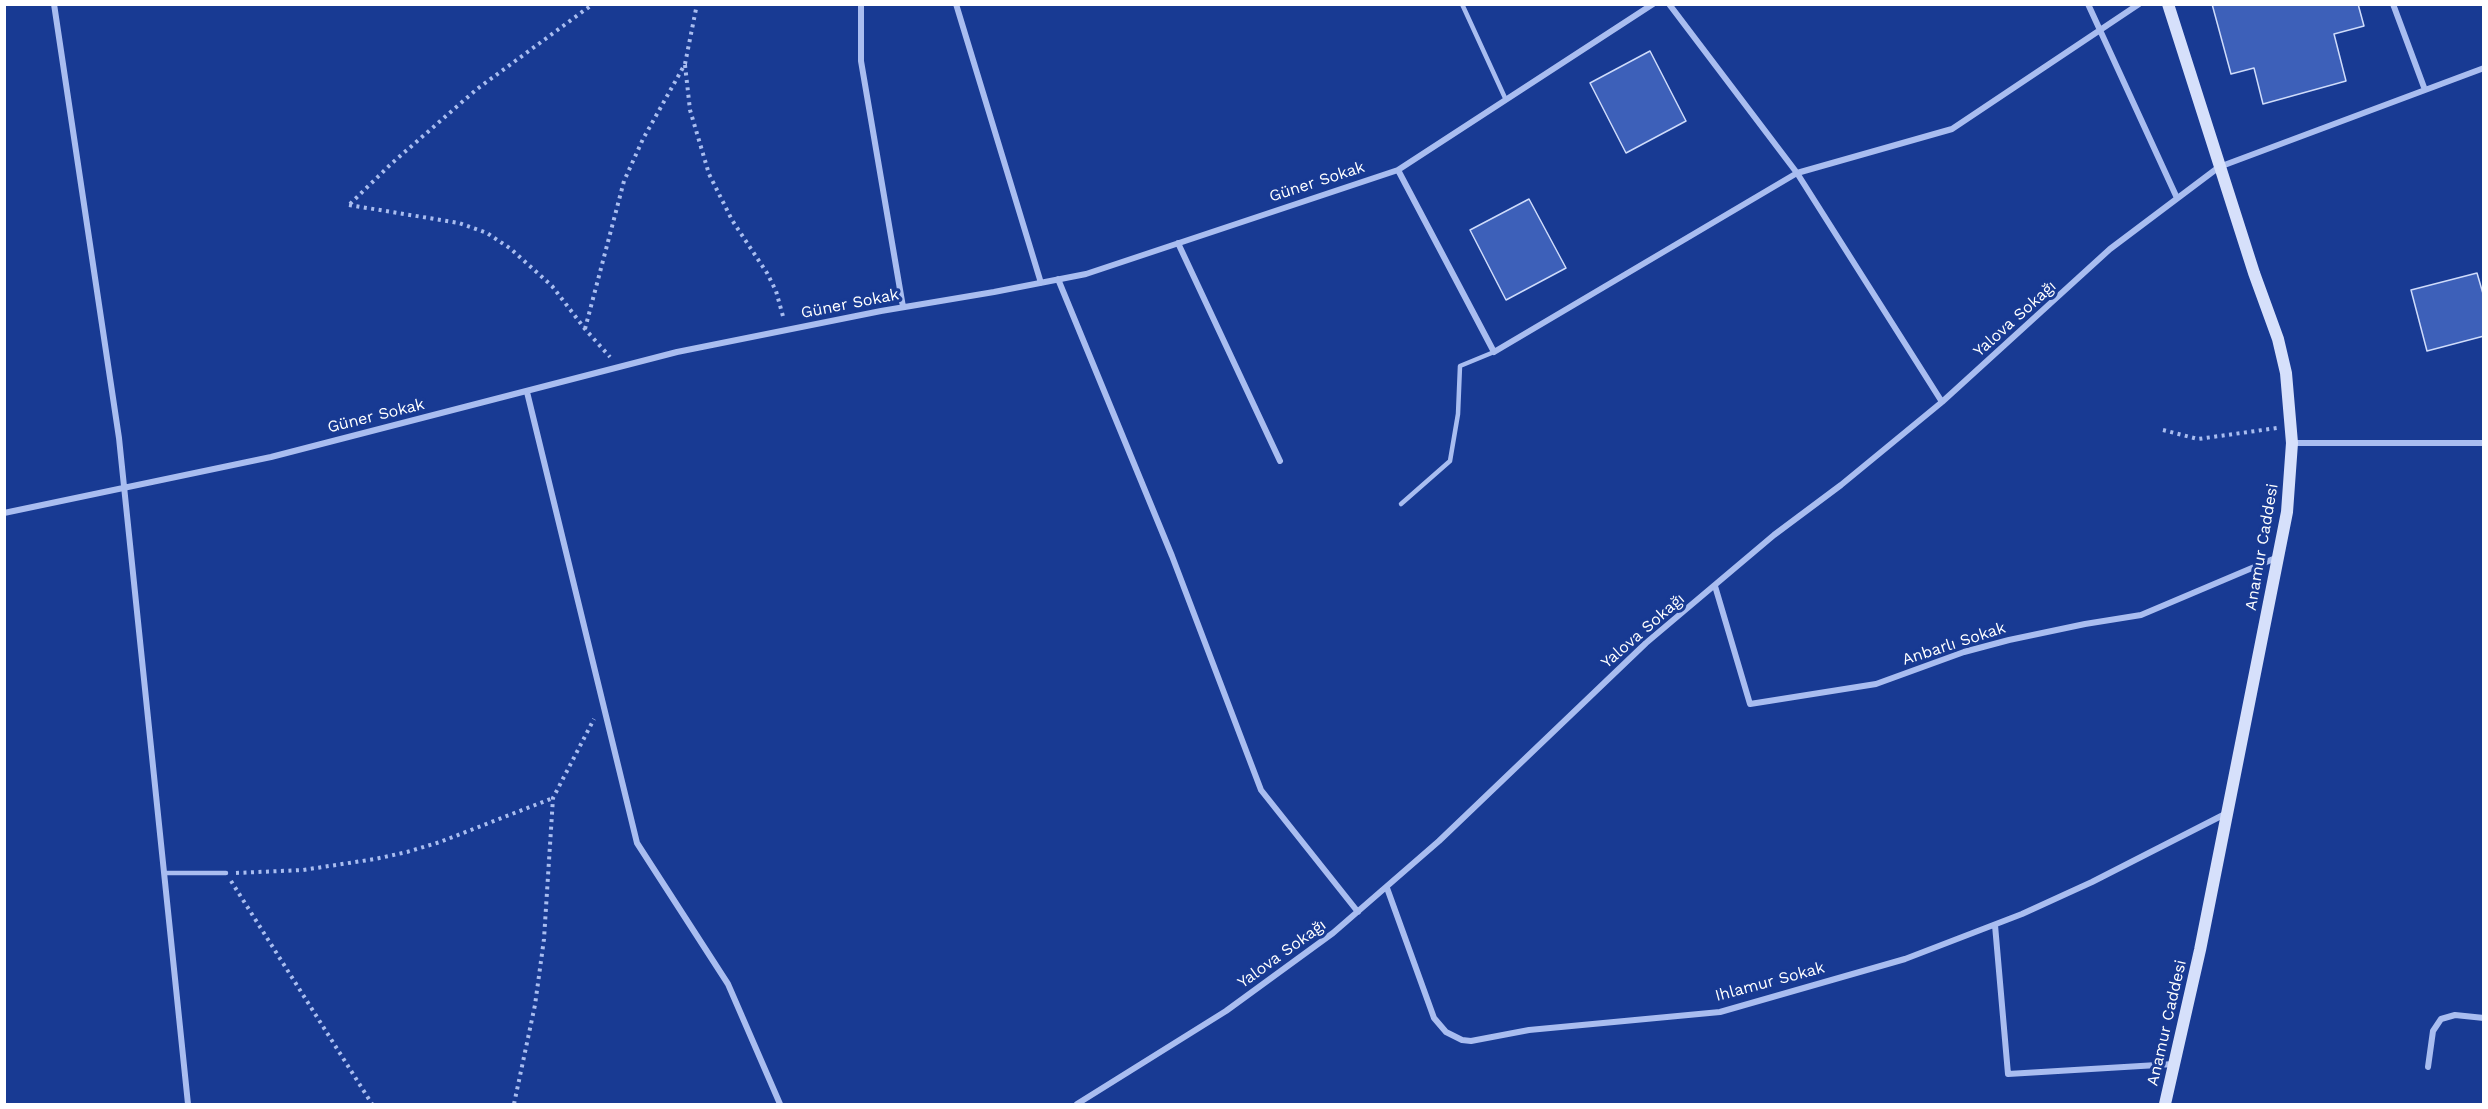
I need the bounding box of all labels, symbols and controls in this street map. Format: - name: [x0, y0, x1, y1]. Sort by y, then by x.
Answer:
- street label: Güner Sokak: [1267, 158, 1367, 206]
- street label: Yalova Sokağı: [1970, 277, 2060, 361]
- street label: Güner Sokak: [799, 285, 901, 323]
- street label: Güner Sokak: [325, 395, 427, 437]
- street label: Anamur Caddesi: [2241, 482, 2283, 612]
- street label: Yalova Sokağı: [1597, 589, 1689, 673]
- street label: Anbarlı Sokak: [1900, 618, 2008, 670]
- street label: Yalova Sokağı: [1234, 916, 1330, 992]
- street label: Ihlamur Sokak: [1713, 958, 1827, 1006]
- street label: Anamur Caddesi: [2143, 958, 2191, 1088]

